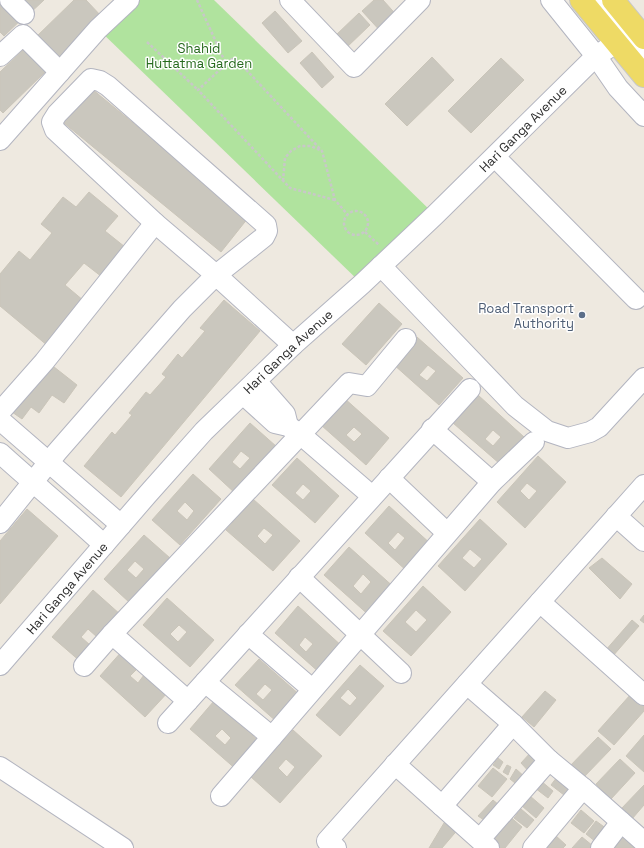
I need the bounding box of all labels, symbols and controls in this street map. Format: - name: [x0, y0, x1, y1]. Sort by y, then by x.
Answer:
- park label: Shahid Huttatma Garden: [146, 40, 252, 72]
- street label: Hari Ganga Avenue: [476, 82, 570, 176]
- place label: Road Transport Authority: [478, 300, 574, 332]
- street label: Hari Ganga Avenue: [240, 306, 336, 398]
- marker: Road Transport Authority: [577, 310, 587, 320]
- street label: Hari Ganga Avenue: [23, 539, 112, 638]

